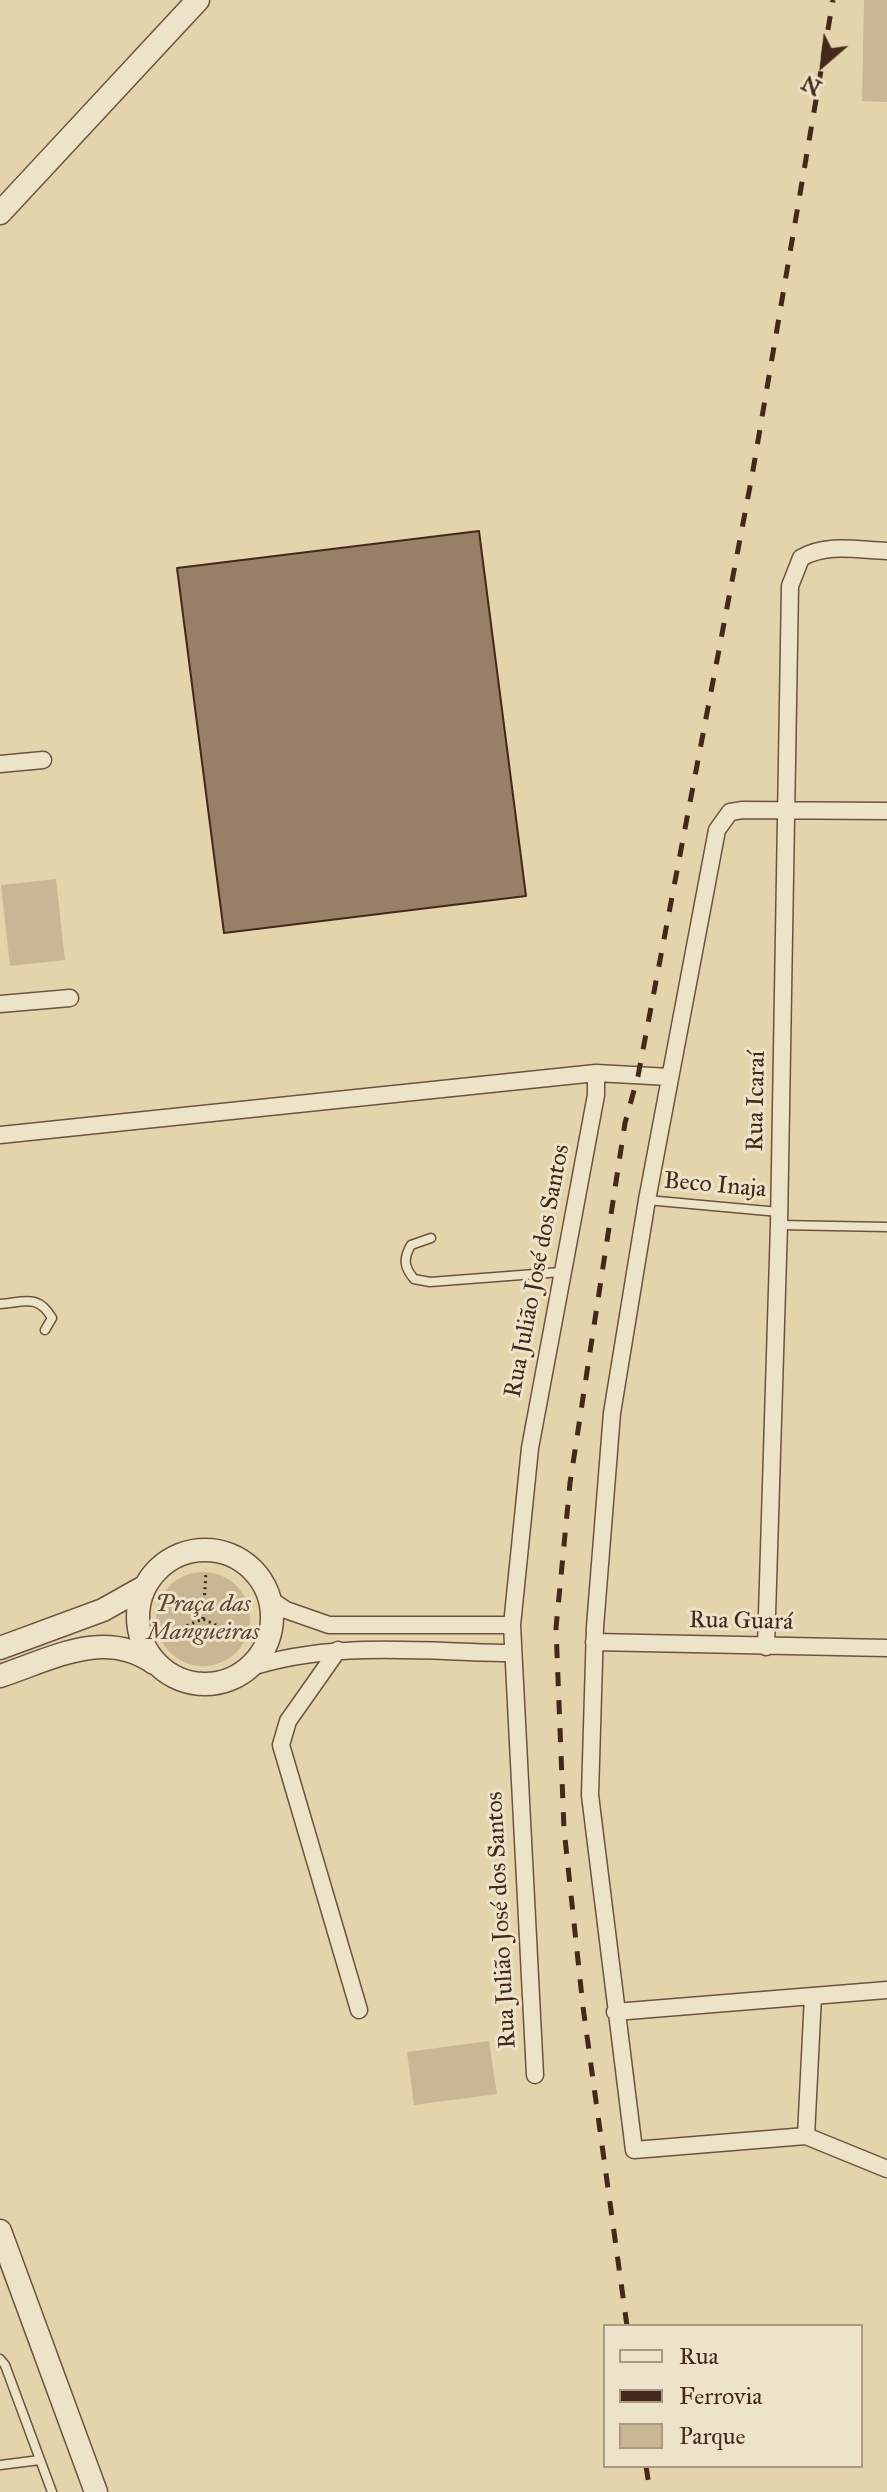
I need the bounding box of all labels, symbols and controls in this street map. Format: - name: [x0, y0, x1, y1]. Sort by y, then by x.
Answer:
- north arrow: [783, 24, 863, 104]
- text: N: [797, 69, 826, 102]
- street label: Rua Icaraí: [742, 1050, 772, 1152]
- street label: Rua Julião José dos Santos: [499, 1142, 577, 1400]
- street label: Beco Inaja: [663, 1167, 767, 1205]
- park label: Praça das Mangueiras: [147, 1591, 259, 1647]
- street label: Rua Guará: [689, 1607, 793, 1637]
- street label: Rua Julião José dos Santos: [481, 1791, 523, 2049]
- legend: [603, 2324, 863, 2468]
- text: Rua: [679, 2341, 719, 2371]
- text: Ferrovia: [679, 2381, 762, 2411]
- text: Parque: [679, 2421, 746, 2451]

